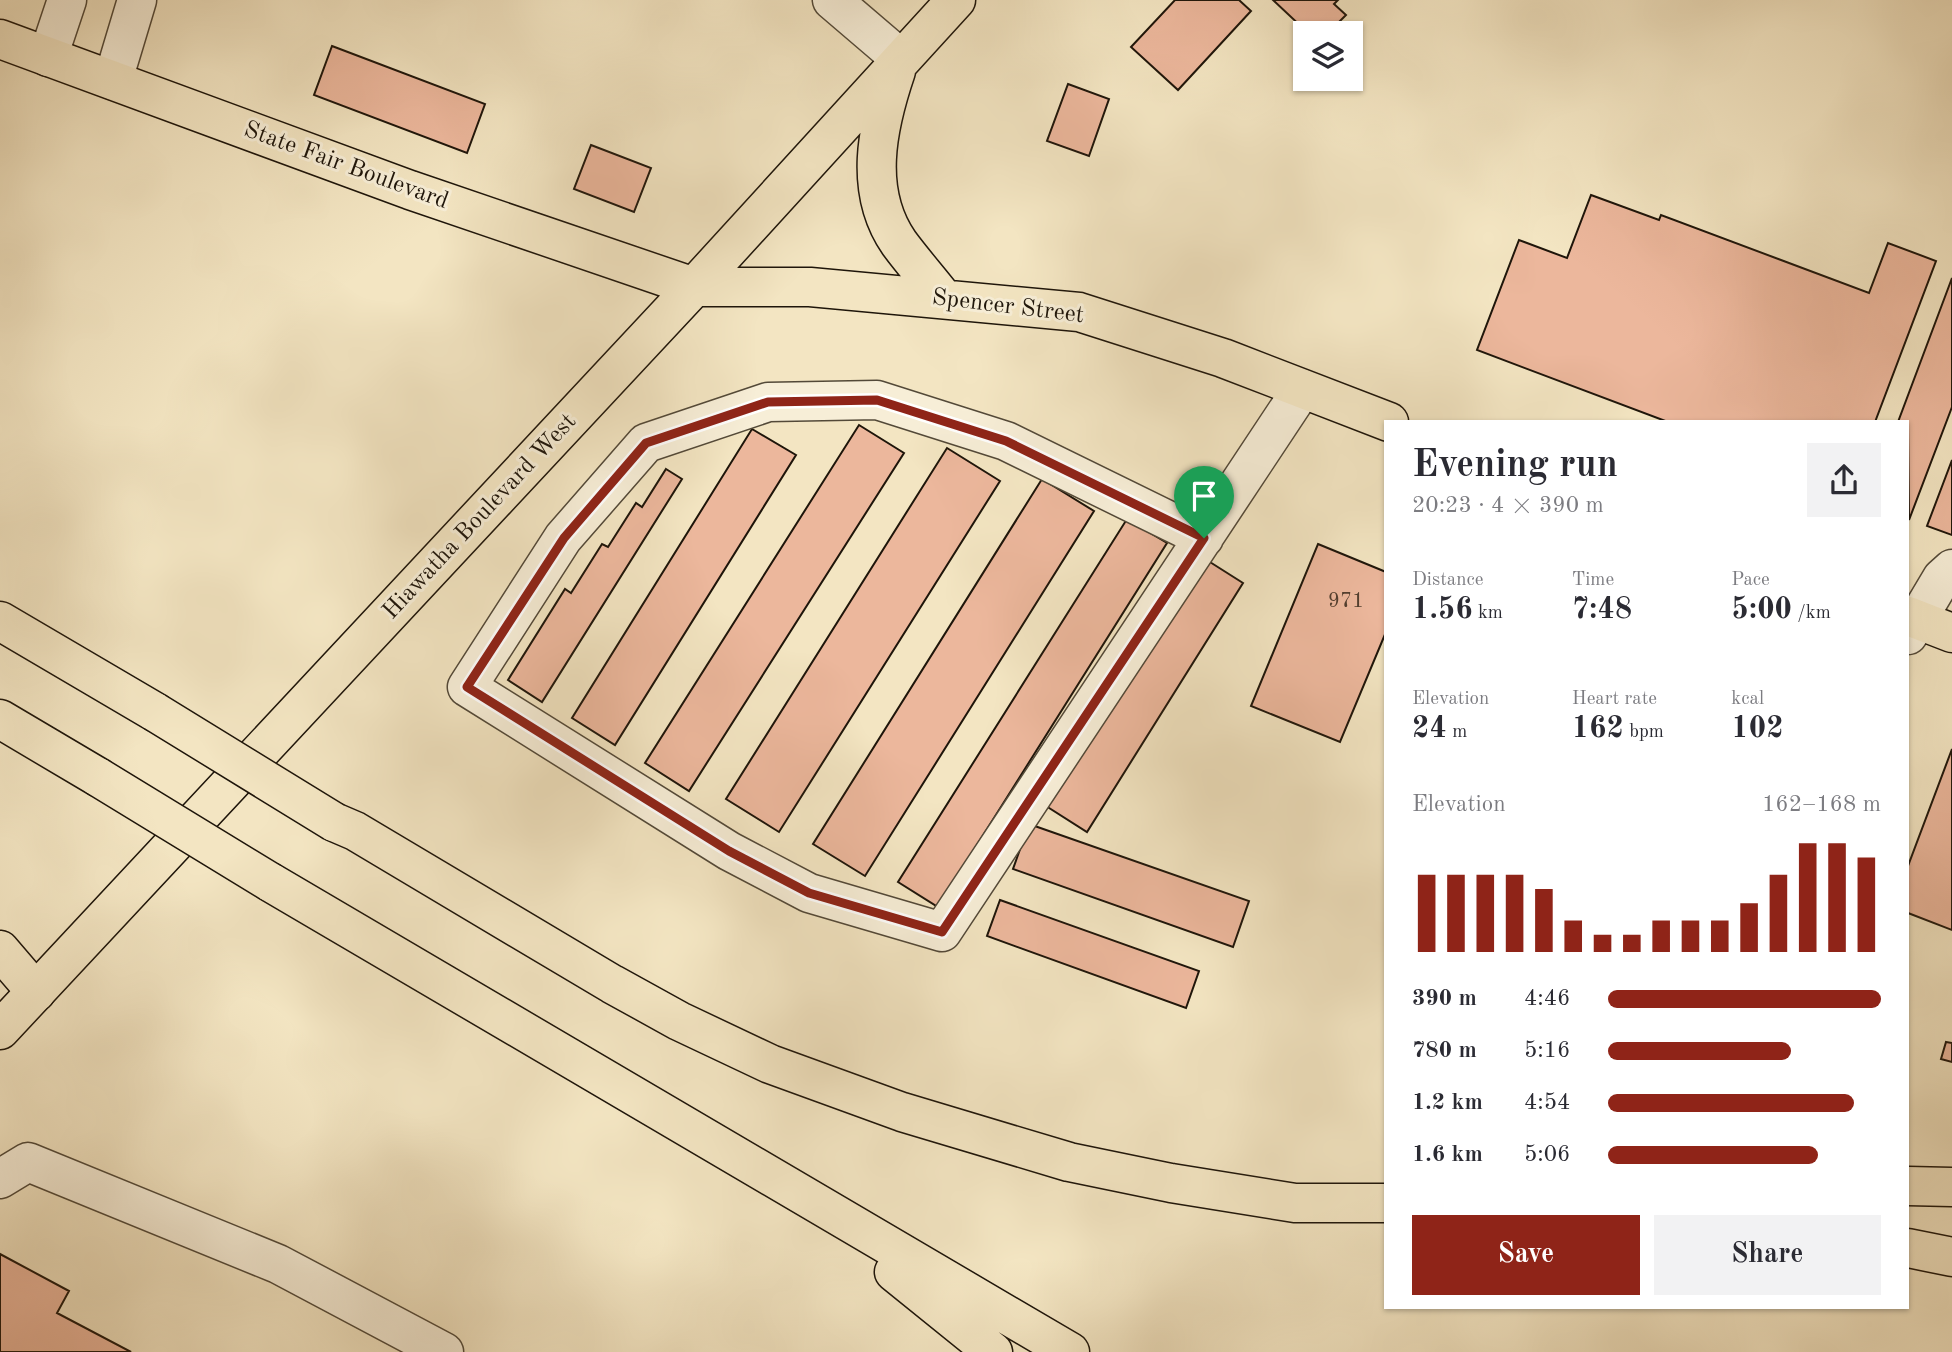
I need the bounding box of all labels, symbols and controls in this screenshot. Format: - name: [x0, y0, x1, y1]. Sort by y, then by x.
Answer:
- map controls: [1293, 21, 1363, 91]
- button: layers: [1293, 21, 1363, 91]
- street label: State Fair Boulevard: [240, 118, 452, 214]
- street label: Spencer Street: [931, 286, 1085, 328]
- street label: Hiawatha Boulevard West: [379, 410, 581, 624]
- button: share: [1807, 443, 1881, 517]
- text: Evening run: [1412, 447, 1618, 485]
- pin: [1174, 466, 1234, 538]
- icon: arrive: [1185, 477, 1223, 515]
- text: 20:23 · 4 × 390 m: [1412, 494, 1604, 517]
- text: Distance: [1412, 571, 1484, 590]
- text: Time: [1572, 571, 1614, 590]
- text: Pace: [1731, 571, 1770, 590]
- house number: 971: [1328, 591, 1364, 612]
- text: 1.56: [1412, 595, 1473, 625]
- text: 7:48: [1572, 595, 1632, 625]
- text: 5:00: [1731, 595, 1792, 625]
- text: km: [1473, 604, 1503, 623]
- text: /km: [1792, 604, 1831, 623]
- text: Elevation: [1412, 690, 1489, 709]
- text: Heart rate: [1572, 690, 1657, 709]
- text: kcal: [1731, 690, 1764, 709]
- text: 24: [1412, 714, 1447, 744]
- text: 162: [1572, 714, 1624, 744]
- text: 102: [1731, 714, 1784, 744]
- text: m: [1447, 723, 1467, 742]
- text: bpm: [1624, 723, 1664, 742]
- text: Elevation: [1412, 793, 1506, 816]
- text: 162–168 m: [1762, 793, 1881, 816]
- text: 390 m: [1412, 987, 1477, 1010]
- text: 4:46: [1524, 987, 1570, 1010]
- text: 780 m: [1412, 1039, 1477, 1062]
- text: 5:16: [1524, 1039, 1570, 1062]
- text: 1.2 km: [1412, 1091, 1483, 1114]
- text: 4:54: [1524, 1091, 1570, 1114]
- text: 1.6 km: [1412, 1143, 1483, 1166]
- text: 5:06: [1524, 1143, 1570, 1166]
- button: Save: [1412, 1215, 1640, 1295]
- button: Share: [1654, 1215, 1881, 1295]

